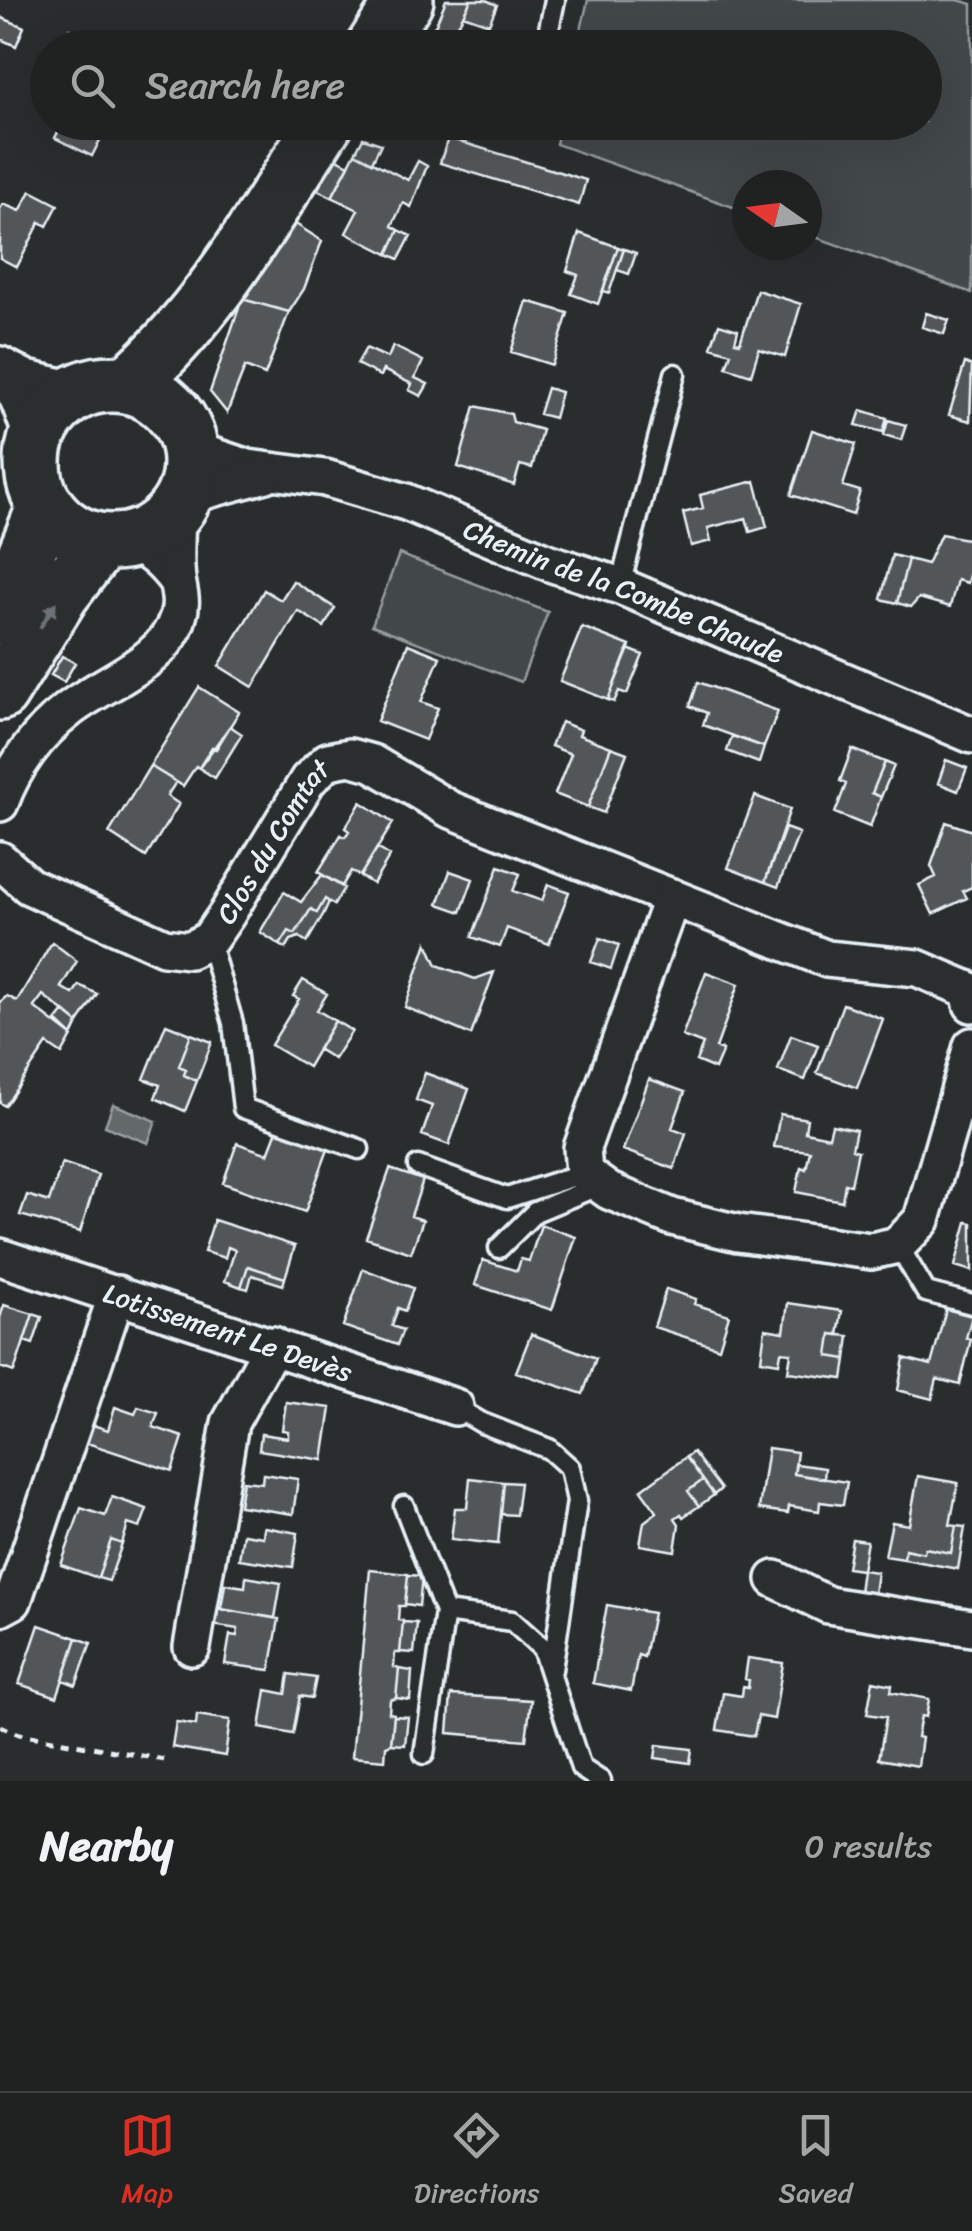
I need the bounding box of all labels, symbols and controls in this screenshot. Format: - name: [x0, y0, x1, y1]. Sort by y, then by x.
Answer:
- search box: [30, 30, 942, 140]
- text: Search here: [145, 52, 345, 119]
- icon: search: [65, 58, 120, 113]
- north arrow: [732, 170, 822, 260]
- street label: Chemin de la Combe Chaude: [456, 505, 792, 678]
- one-way arrow: [38, 601, 56, 629]
- street label: Clos du Comtat: [202, 746, 343, 934]
- street label: Lotissement Le Devès: [97, 1269, 359, 1397]
- text: Nearby: [40, 1809, 173, 1883]
- text: 0 results: [804, 1818, 932, 1875]
- tab: Map: [120, 2108, 175, 2217]
- tab: Directions: [414, 2108, 539, 2217]
- tab: Saved: [779, 2108, 852, 2217]

